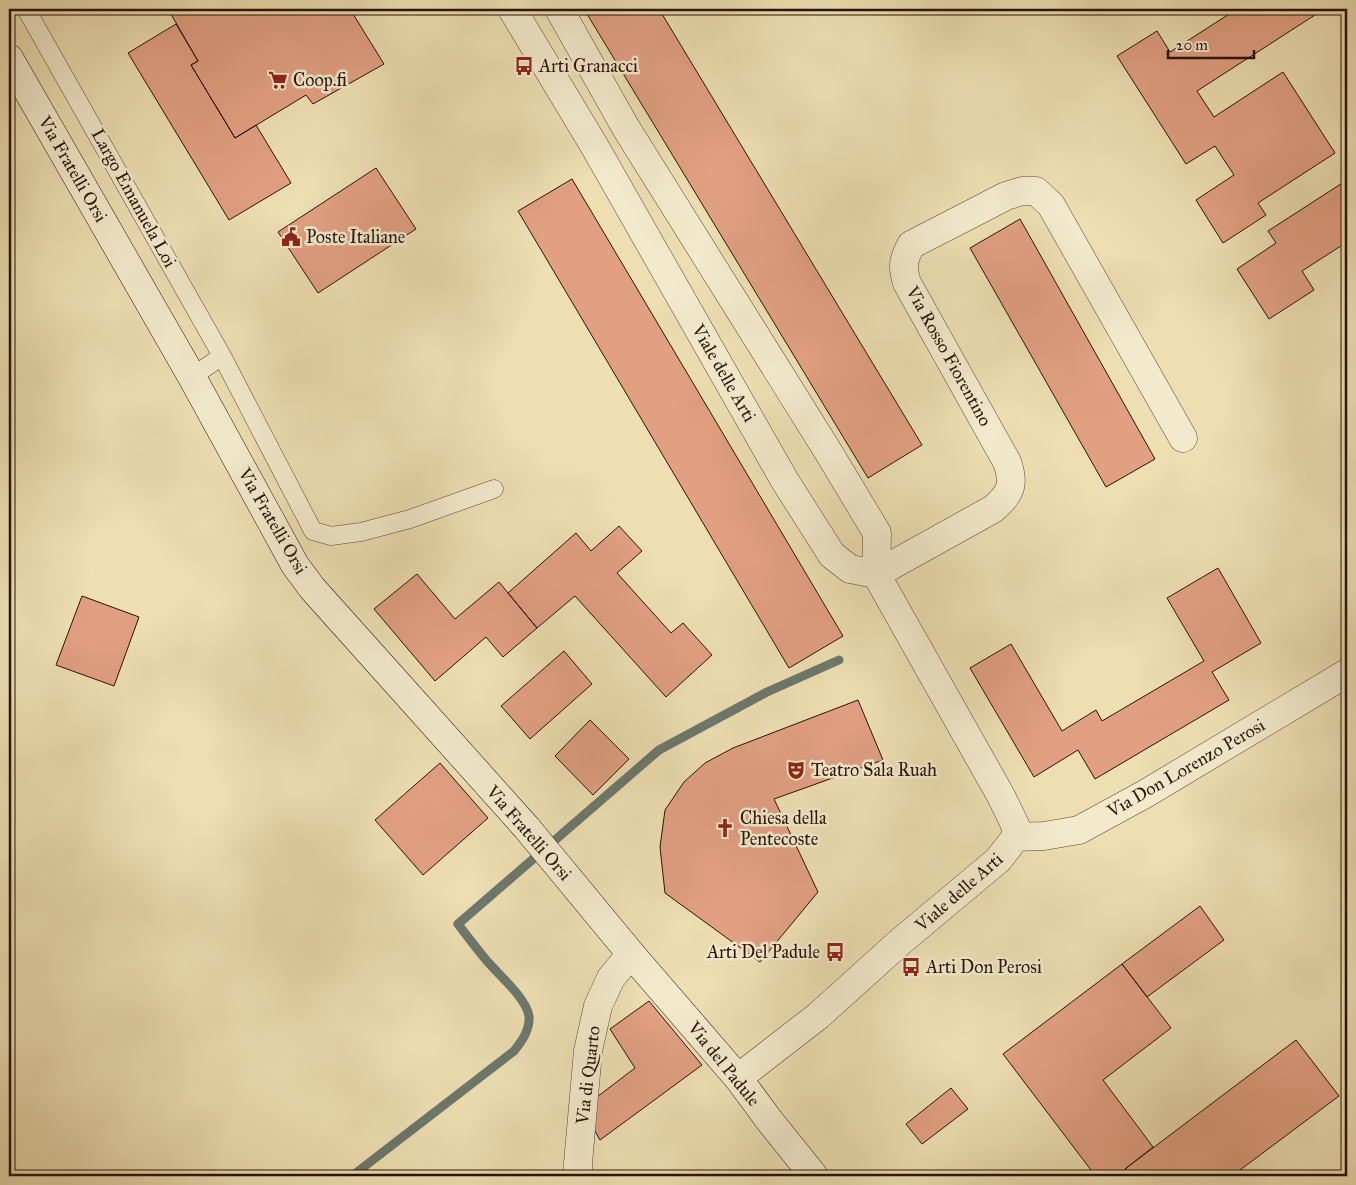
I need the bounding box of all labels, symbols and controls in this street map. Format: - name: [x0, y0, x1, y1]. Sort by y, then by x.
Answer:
- scale bar: [1168, 28, 1255, 60]
- text: 20 m: [1176, 36, 1208, 54]
- bus stop icon: Arti Granacci: [513, 55, 535, 77]
- place label: Arti Granacci: [538, 55, 638, 77]
- supermarket icon: Coop.fi: [267, 69, 289, 91]
- place label: Coop.fi: [293, 69, 347, 91]
- street label: Via Fratelli Orsi: [33, 111, 112, 226]
- street label: Largo Emanuela Loi: [86, 125, 181, 272]
- public building icon: Poste Italiane: [280, 226, 302, 248]
- place label: Poste Italiane: [306, 226, 405, 248]
- street label: Via Rosso Fiorentino: [901, 281, 997, 430]
- street label: Viale delle Arti: [687, 319, 761, 426]
- street label: Via Fratelli Orsi: [233, 463, 312, 578]
- street label: Via Don Lorenzo Perosi: [1102, 714, 1269, 823]
- theatre icon: Teatro Sala Ruah: [785, 759, 807, 781]
- place label: Teatro Sala Ruah: [811, 759, 937, 781]
- street label: Via Fratelli Orsi: [481, 780, 576, 885]
- place label: Chiesa della Pentecoste: [740, 807, 827, 850]
- church icon: Chiesa della Pentecoste: [714, 817, 736, 839]
- street label: Viale delle Arti: [910, 848, 1007, 937]
- place label: Arti Del Padule: [706, 941, 820, 963]
- bus stop icon: Arti Del Padule: [824, 941, 846, 963]
- bus stop icon: Arti Don Perosi: [900, 956, 922, 978]
- place label: Arti Don Perosi: [925, 956, 1042, 978]
- street label: Via del Padule: [683, 1016, 765, 1111]
- street label: Via di Quarto: [571, 1025, 605, 1126]

